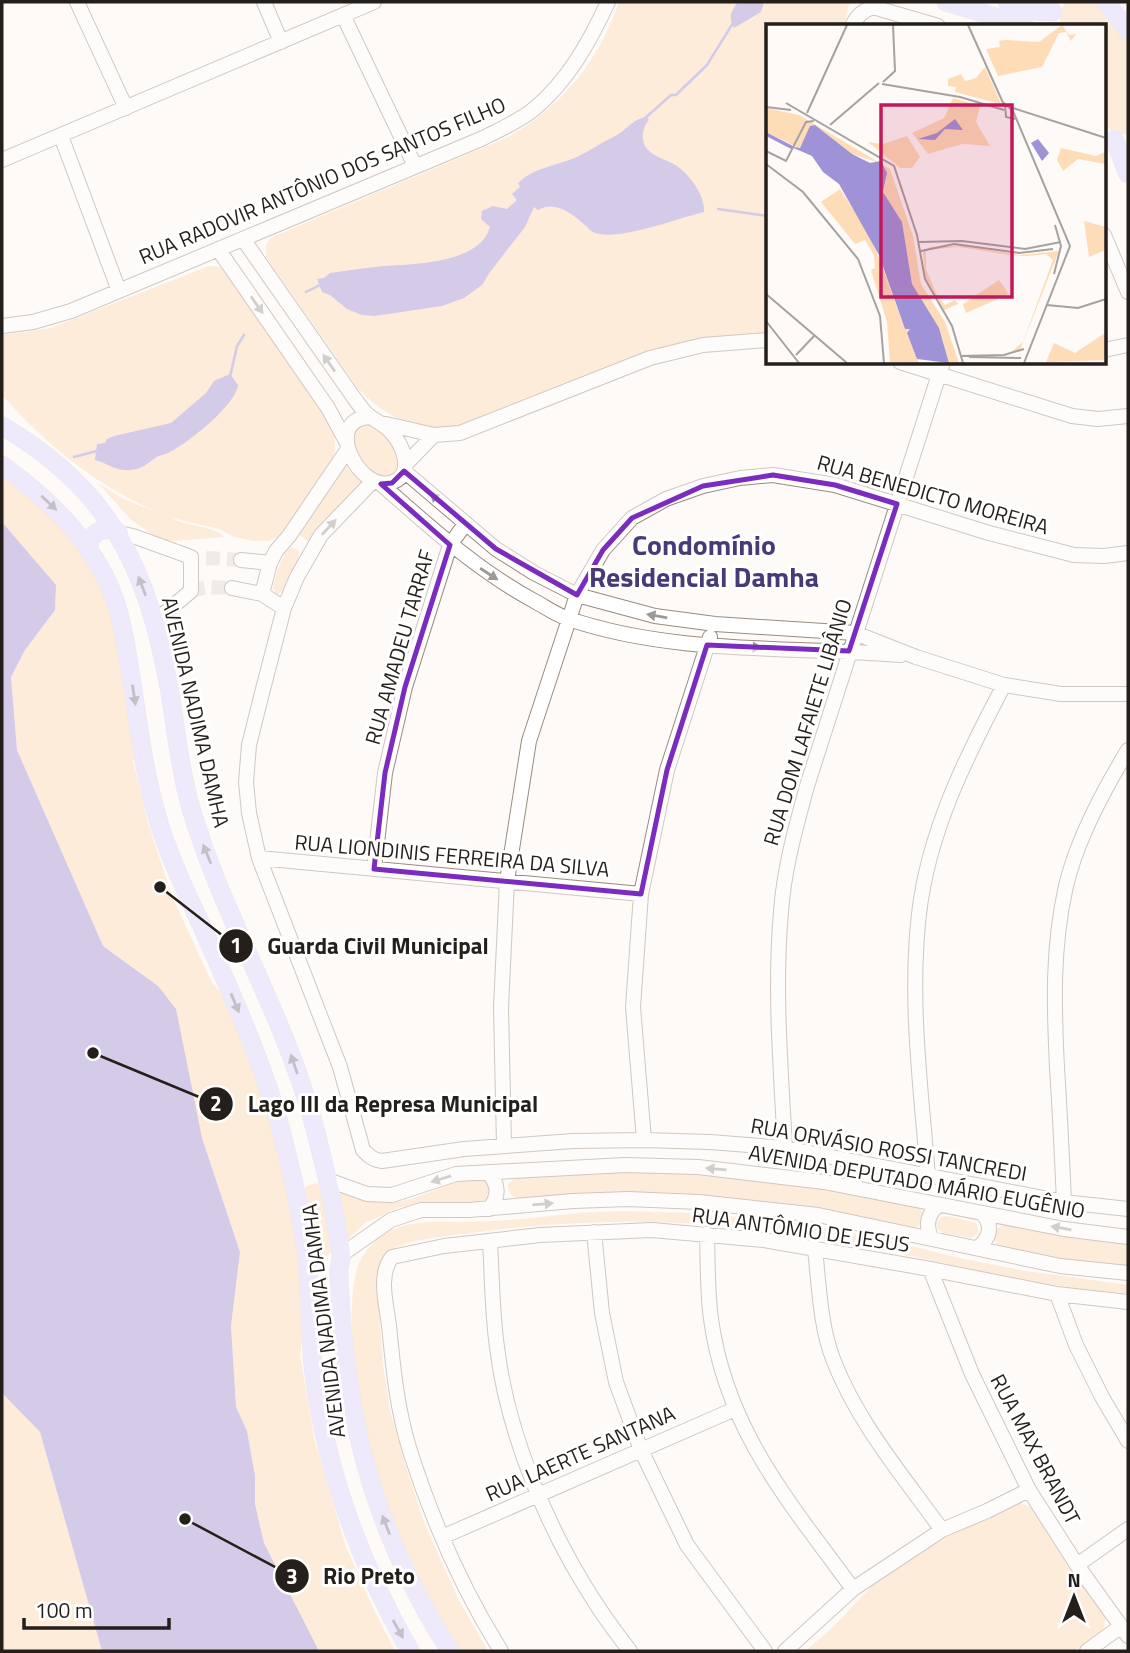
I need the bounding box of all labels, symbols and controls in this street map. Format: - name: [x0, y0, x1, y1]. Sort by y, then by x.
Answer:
- inset map: [766, 24, 1106, 364]
- street label: RUA RADOVIR ANTÔNIO DOS SANTOS FILHO: [133, 88, 511, 272]
- one-way arrow: [250, 296, 264, 314]
- one-way arrow: [322, 354, 336, 372]
- street label: RUA BENEDICTO MOREIRA: [813, 446, 1053, 543]
- one-way arrow: [429, 493, 446, 508]
- one-way arrow: [40, 495, 57, 511]
- one-way arrow: [321, 518, 337, 536]
- district label: Condomínio Residencial Damha: [589, 523, 819, 598]
- street label: RUA AMADEU TARRAF: [356, 546, 442, 748]
- one-way arrow: [480, 567, 499, 580]
- one-way arrow: [137, 576, 148, 597]
- street label: AVENIDA NADIMA DAMHA: [154, 594, 238, 831]
- street label: RUA DOM LAFAIETE LIBÂNIO: [754, 595, 860, 849]
- one-way arrow: [646, 610, 668, 621]
- one-way arrow: [741, 642, 763, 653]
- one-way arrow: [129, 684, 140, 706]
- street label: RUA LIONDINIS FERREIRA DA SILVA: [293, 825, 611, 885]
- one-way arrow: [201, 844, 212, 865]
- callout: Guarda Civil Municipal: [218, 924, 502, 968]
- text: Guarda Civil Municipal: [267, 928, 489, 963]
- text: 1: [230, 929, 242, 961]
- one-way arrow: [229, 993, 241, 1013]
- one-way arrow: [288, 1054, 299, 1075]
- callout: Lago III da Represa Municipal: [199, 1082, 552, 1126]
- text: Lago III da Represa Municipal: [248, 1086, 538, 1121]
- text: 2: [210, 1087, 222, 1119]
- street label: RUA ORVÁSIO ROSSI TANCREDI: [748, 1109, 1030, 1189]
- street label: AVENIDA DEPUTADO MÁRIO EUGÊNIO: [746, 1136, 1088, 1226]
- one-way arrow: [705, 1163, 727, 1174]
- one-way arrow: [430, 1174, 451, 1184]
- one-way arrow: [532, 1198, 554, 1209]
- street label: RUA ANTÔMIO DE JESUS: [690, 1198, 912, 1260]
- street label: AVENIDA NADIMA DAMHA: [293, 1202, 353, 1440]
- one-way arrow: [1050, 1222, 1072, 1233]
- street label: RUA MAX BRANDT: [983, 1368, 1089, 1530]
- street label: RUA LAERTE SANTANA: [480, 1397, 681, 1509]
- one-way arrow: [380, 1514, 391, 1535]
- callout: Rio Preto: [274, 1554, 429, 1598]
- text: Rio Preto: [323, 1558, 415, 1593]
- text: 3: [286, 1560, 298, 1592]
- north arrow: [1039, 1562, 1109, 1632]
- text: N: [1067, 1565, 1081, 1594]
- scale bar: [24, 1586, 170, 1630]
- text: 100 m: [35, 1594, 92, 1626]
- one-way arrow: [392, 1619, 404, 1638]

